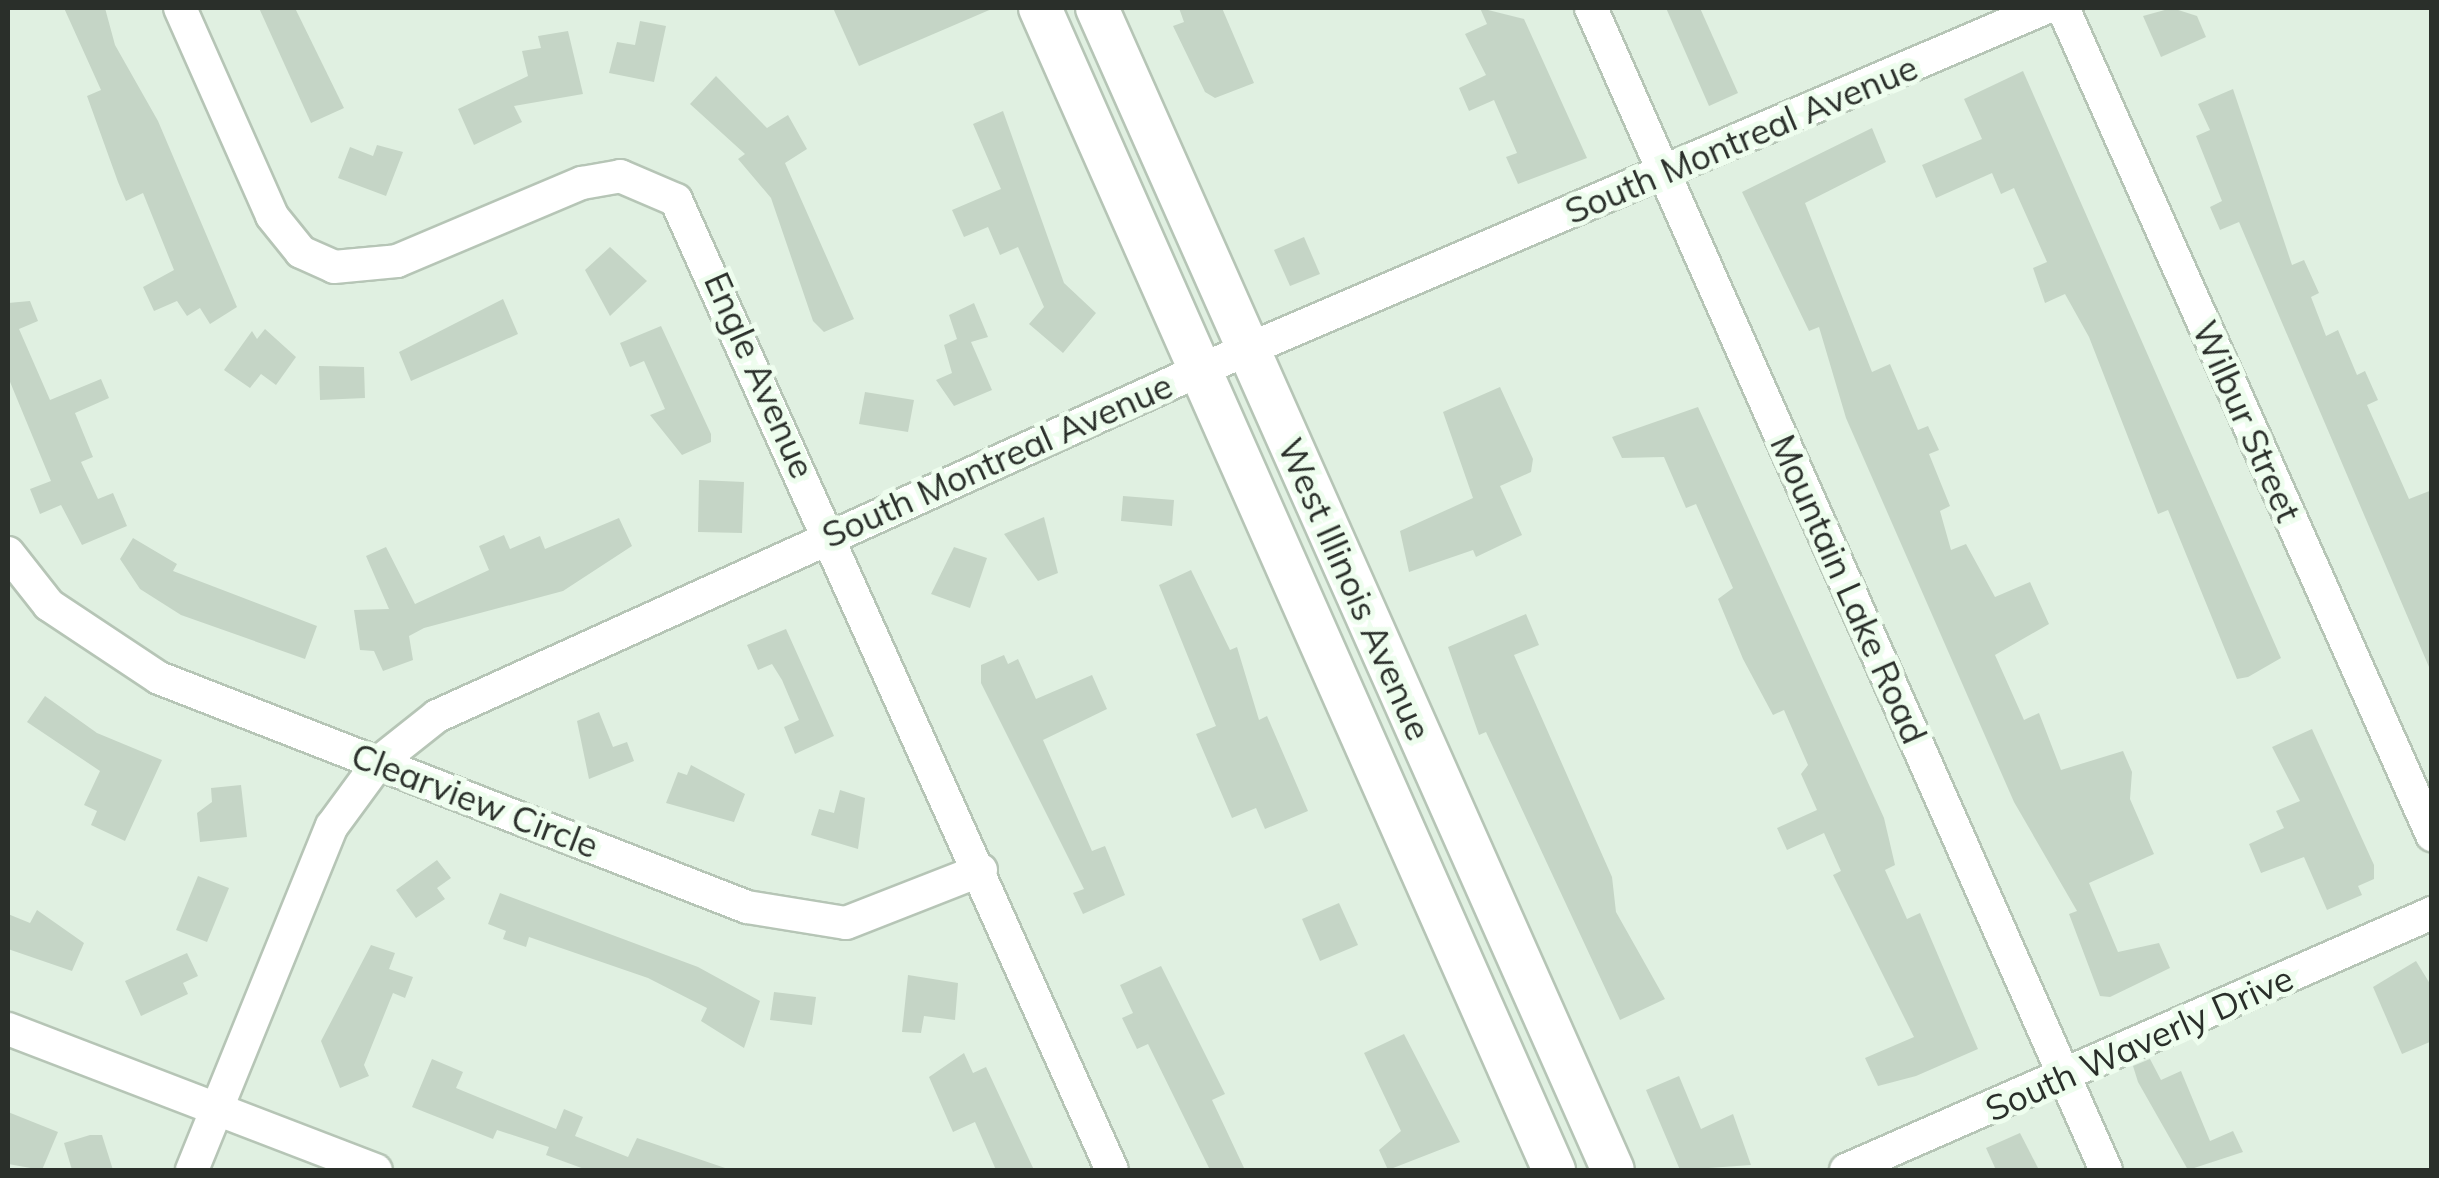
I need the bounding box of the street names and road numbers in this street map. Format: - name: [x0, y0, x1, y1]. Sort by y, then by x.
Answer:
- street label: South Montreal Avenue: [1559, 46, 1923, 232]
- street label: Engle Avenue: [696, 266, 824, 484]
- street label: Wilbur Street: [2184, 314, 2310, 528]
- street label: South Montreal Avenue: [816, 364, 1178, 556]
- street label: Mountain Lake Road: [1762, 428, 1936, 750]
- street label: West Illinois Avenue: [1270, 432, 1440, 746]
- street label: Clearview Circle: [346, 734, 604, 866]
- street label: South Waverly Drive: [1979, 956, 2299, 1130]

